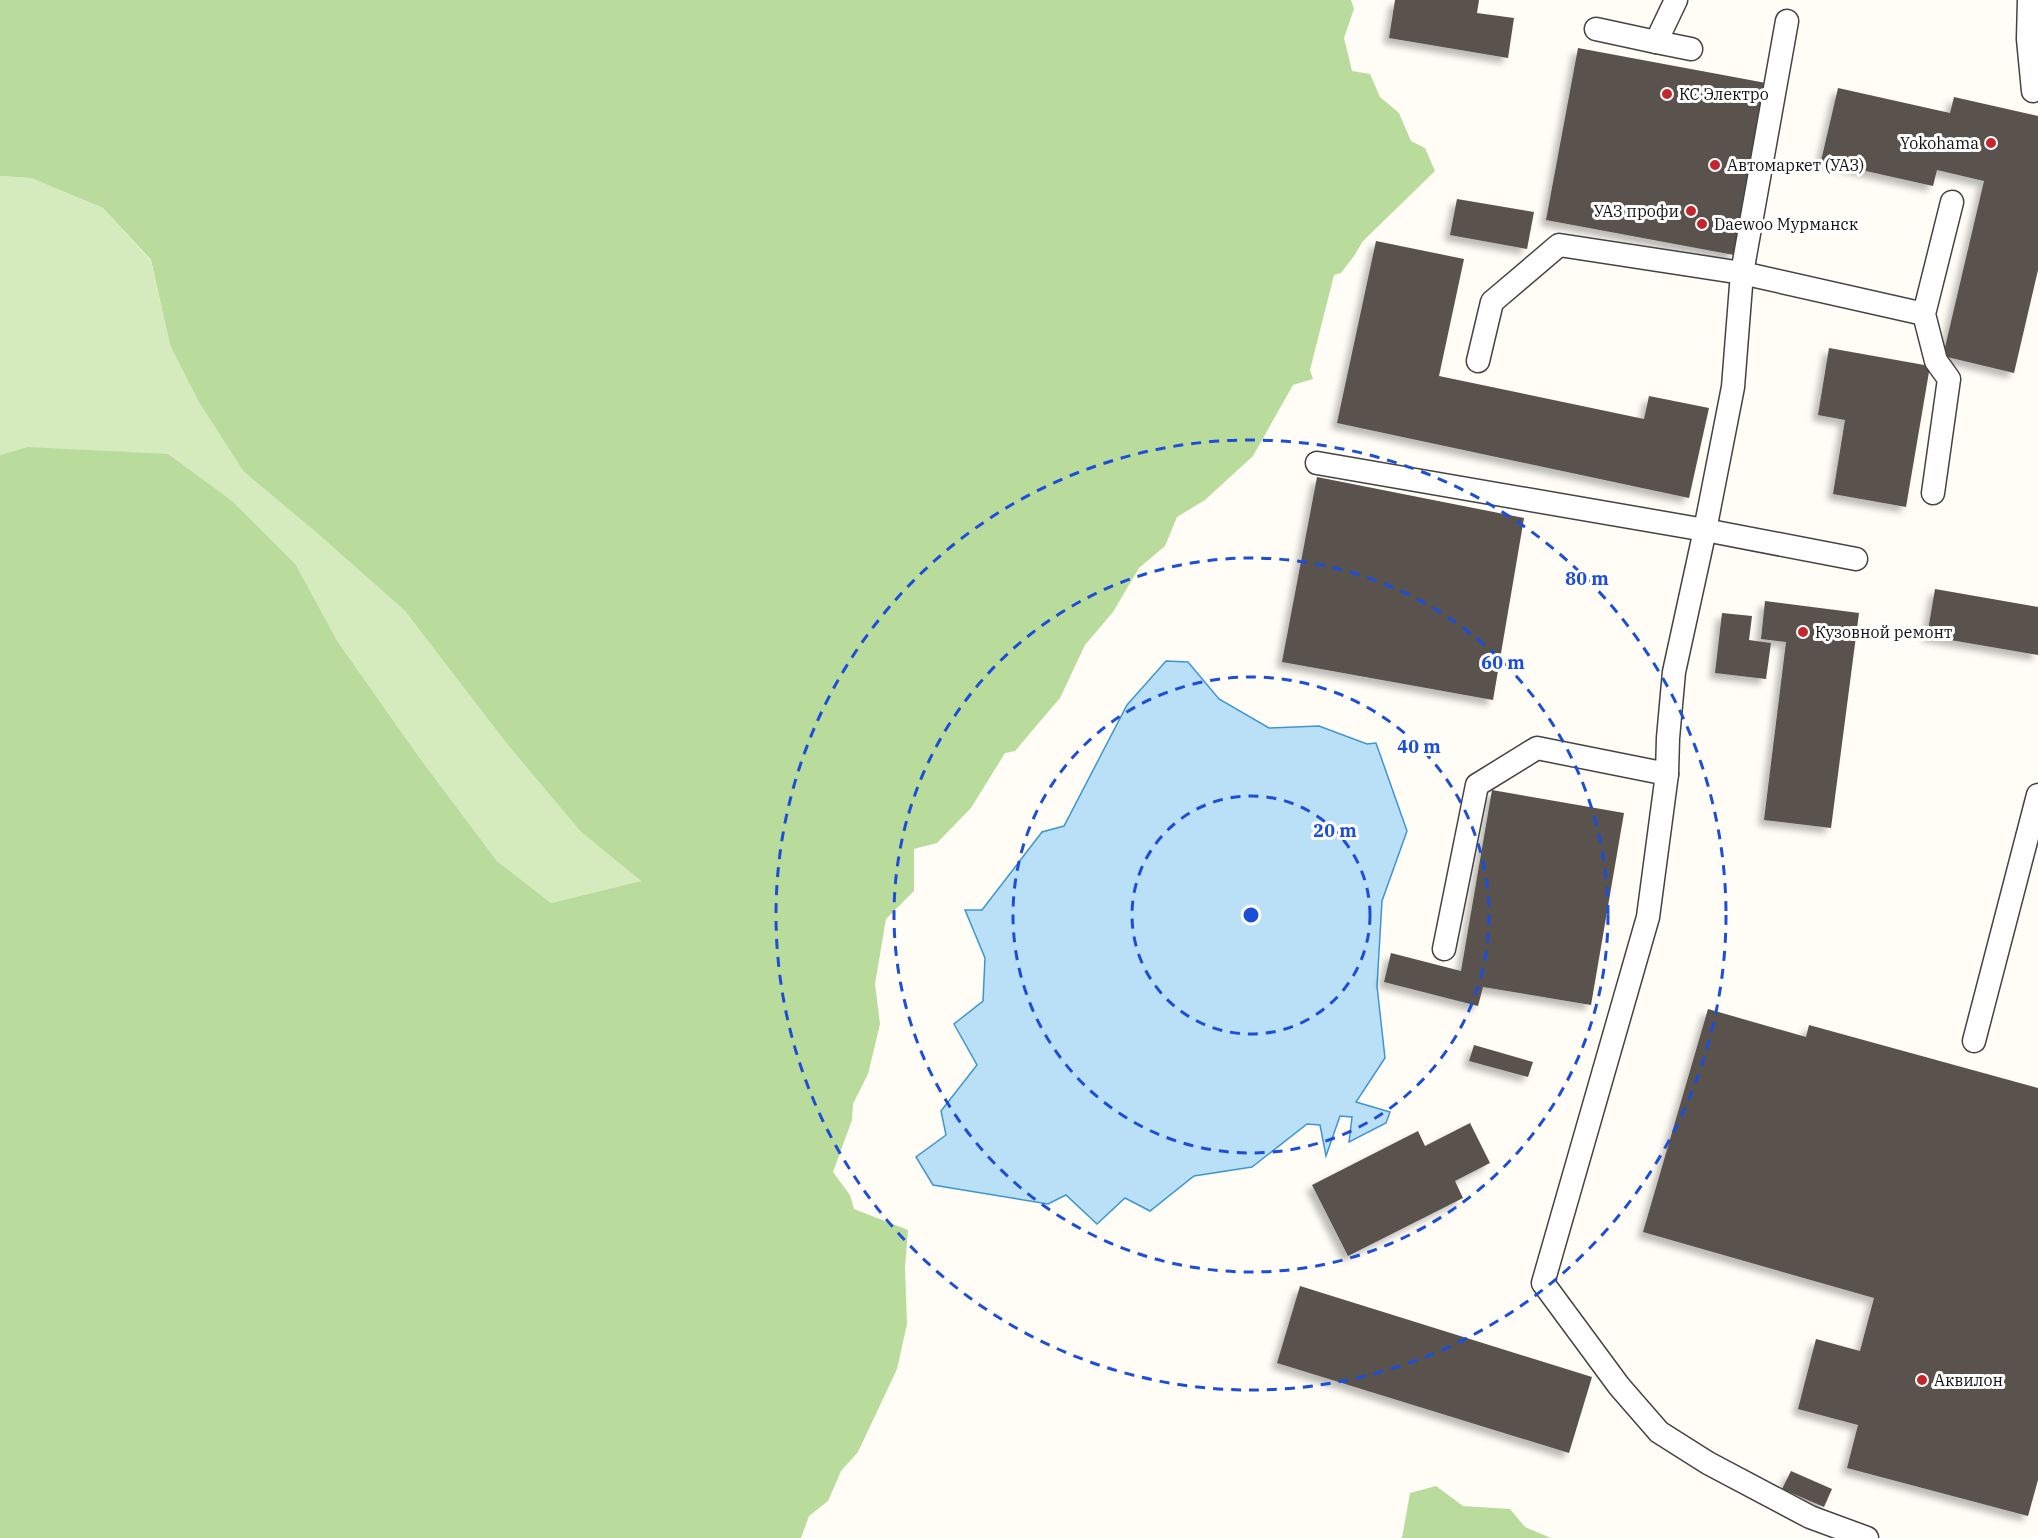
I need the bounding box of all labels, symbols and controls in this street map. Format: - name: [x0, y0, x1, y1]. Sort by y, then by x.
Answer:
- place label: КС Электро: [1679, 84, 1769, 104]
- marker: КС Электро: [1660, 87, 1674, 101]
- place label: Yokohama: [1900, 133, 1979, 153]
- marker: Yokohama: [1984, 136, 1998, 150]
- place label: Автомаркет (УАЗ): [1727, 155, 1864, 175]
- marker: Автомаркет (УАЗ): [1708, 158, 1722, 172]
- place label: УАЗ профи: [1594, 201, 1679, 221]
- marker: УАЗ профи: [1684, 204, 1698, 218]
- place label: Daewoo Мурманск: [1714, 214, 1859, 234]
- marker: Daewoo Мурманск: [1695, 217, 1709, 231]
- text: 80 m: [1565, 567, 1609, 590]
- place label: Кузовной ремонт: [1815, 622, 1952, 642]
- marker: Кузовной ремонт: [1796, 625, 1810, 639]
- text: 60 m: [1481, 651, 1525, 674]
- text: 40 m: [1397, 735, 1441, 758]
- text: 20 m: [1313, 819, 1357, 842]
- centre of rings: [1241, 905, 1261, 925]
- place label: Аквилон: [1934, 1370, 2003, 1390]
- marker: Аквилон: [1915, 1373, 1929, 1387]

